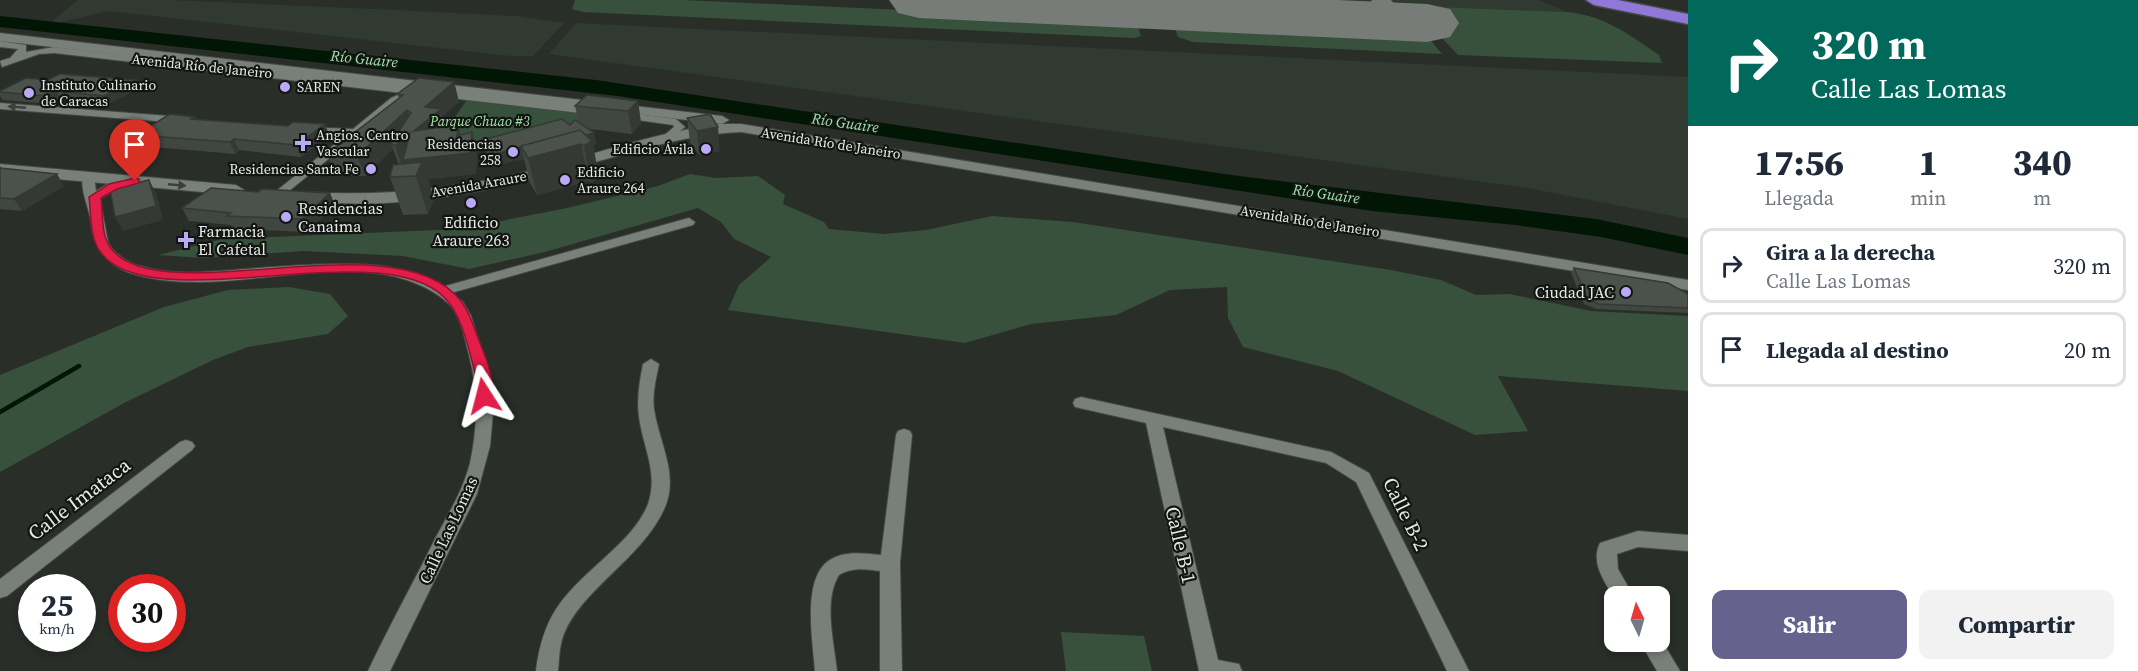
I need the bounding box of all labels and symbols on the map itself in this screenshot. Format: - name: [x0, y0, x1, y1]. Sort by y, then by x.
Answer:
- water label: Río Guaire: [328, 44, 399, 72]
- street label: Avenida Río de Janeiro: [131, 49, 273, 83]
- place label: Instituto Culinario de Caracas: [41, 75, 157, 111]
- place label: SAREN: [297, 77, 341, 97]
- marker: SAREN: [278, 80, 292, 94]
- marker: Instituto Culinario de Caracas: [22, 86, 36, 100]
- one-way arrow: [8, 102, 27, 112]
- water label: Río Guaire: [809, 107, 880, 138]
- park label: Parque Chuao #3: [429, 111, 530, 131]
- pin: [109, 119, 160, 181]
- street label: Avenida Río de Janeiro: [760, 122, 903, 164]
- place label: Angios. Centro Vascular: [316, 125, 409, 161]
- marker: Angios. Centro Vascular: [294, 134, 312, 152]
- place label: Residencias 258: [427, 134, 501, 170]
- place label: Edificio Ávila: [612, 139, 695, 159]
- marker: Edificio Ávila: [699, 142, 713, 156]
- marker: Residencias 258: [506, 145, 520, 159]
- place label: Residencias Santa Fe: [229, 159, 359, 179]
- marker: Residencias Santa Fe: [364, 162, 378, 176]
- place label: Edificio Araure 264: [577, 162, 645, 198]
- street label: Avenida Araure: [430, 166, 528, 202]
- marker: Edificio Araure 264: [558, 173, 572, 187]
- water label: Río Guaire: [1290, 178, 1361, 209]
- one-way arrow: [168, 180, 187, 190]
- marker: Edificio Araure 263: [464, 196, 478, 210]
- place label: Residencias Canaima: [298, 197, 383, 237]
- street label: Avenida Río de Janeiro: [1239, 200, 1382, 242]
- marker: Residencias Canaima: [279, 210, 293, 224]
- place label: Edificio Araure 263: [432, 211, 510, 251]
- place label: Farmacia El Cafetal: [198, 220, 266, 260]
- marker: Farmacia El Cafetal: [179, 233, 193, 247]
- place label: Ciudad JAC: [1535, 281, 1614, 303]
- marker: Ciudad JAC: [1619, 285, 1633, 299]
- position arrow: [452, 364, 516, 428]
- street label: Calle Imataca: [22, 451, 137, 547]
- street label: Calle Las Lomas: [414, 473, 482, 587]
- street label: Calle B-2: [1376, 473, 1436, 555]
- street label: Calle B-1: [1159, 504, 1203, 586]
- speed limit sign: 30: [108, 574, 186, 652]
- north arrow: [1604, 586, 1670, 652]

